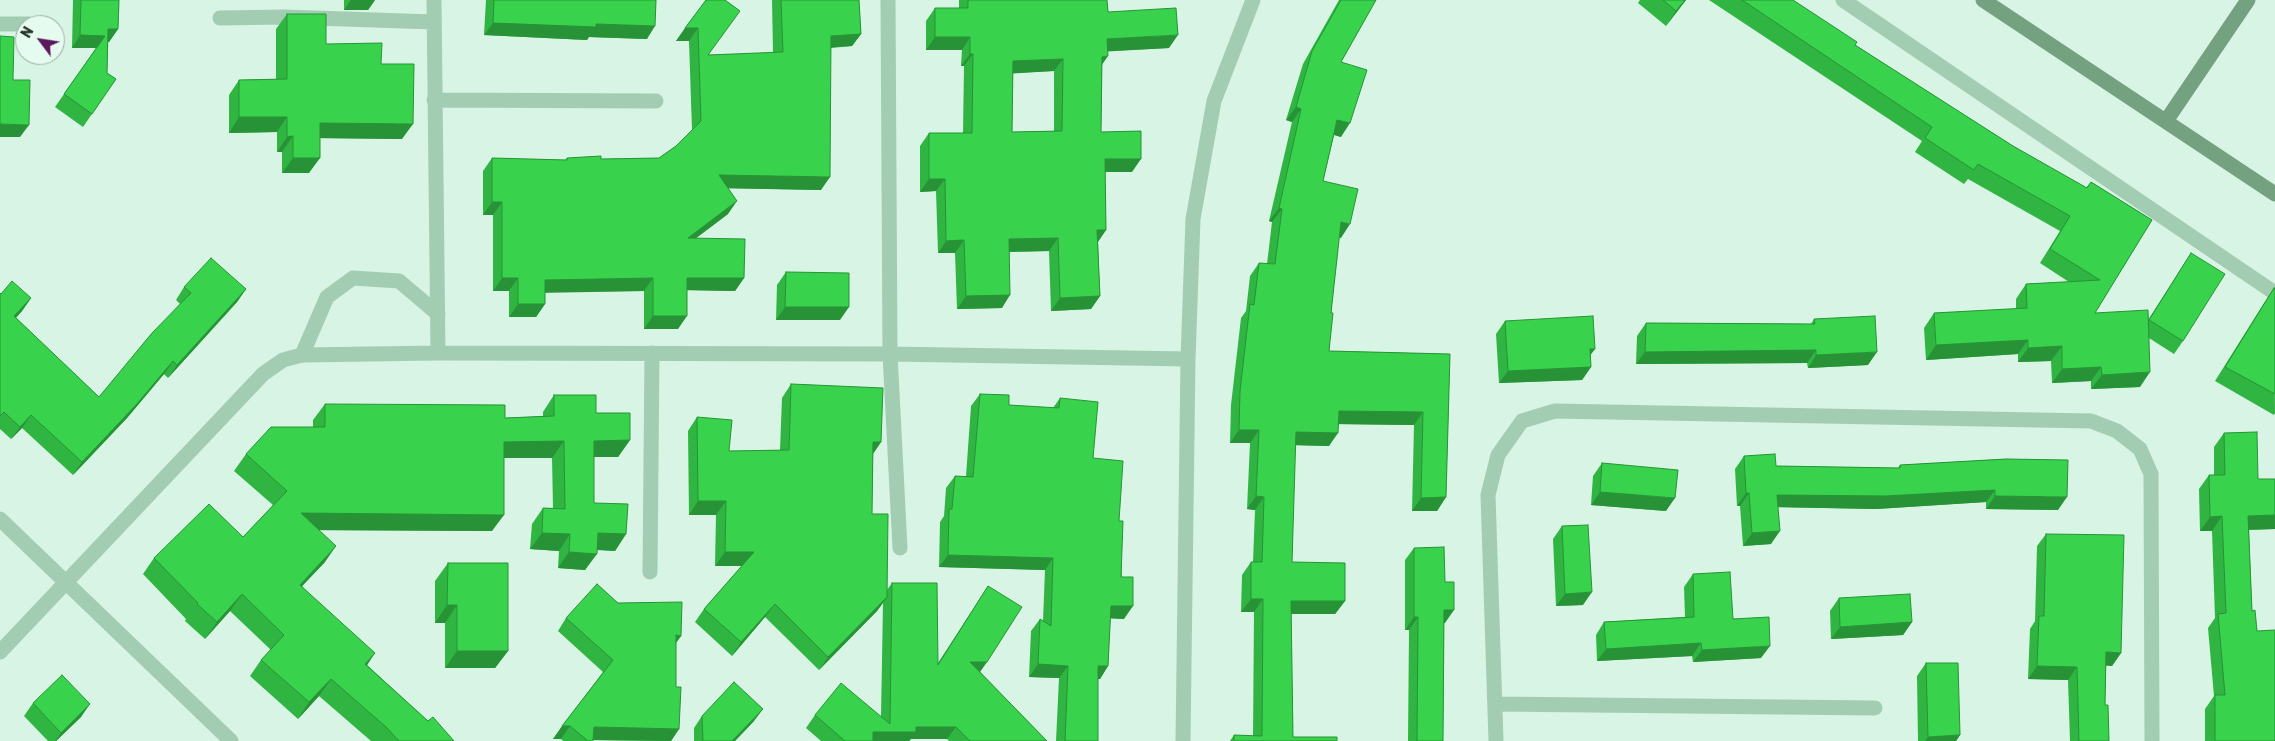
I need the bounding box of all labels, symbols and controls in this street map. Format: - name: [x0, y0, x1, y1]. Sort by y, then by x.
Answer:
- north arrow: [15, 15, 65, 65]
- text: N: [18, 24, 37, 41]

